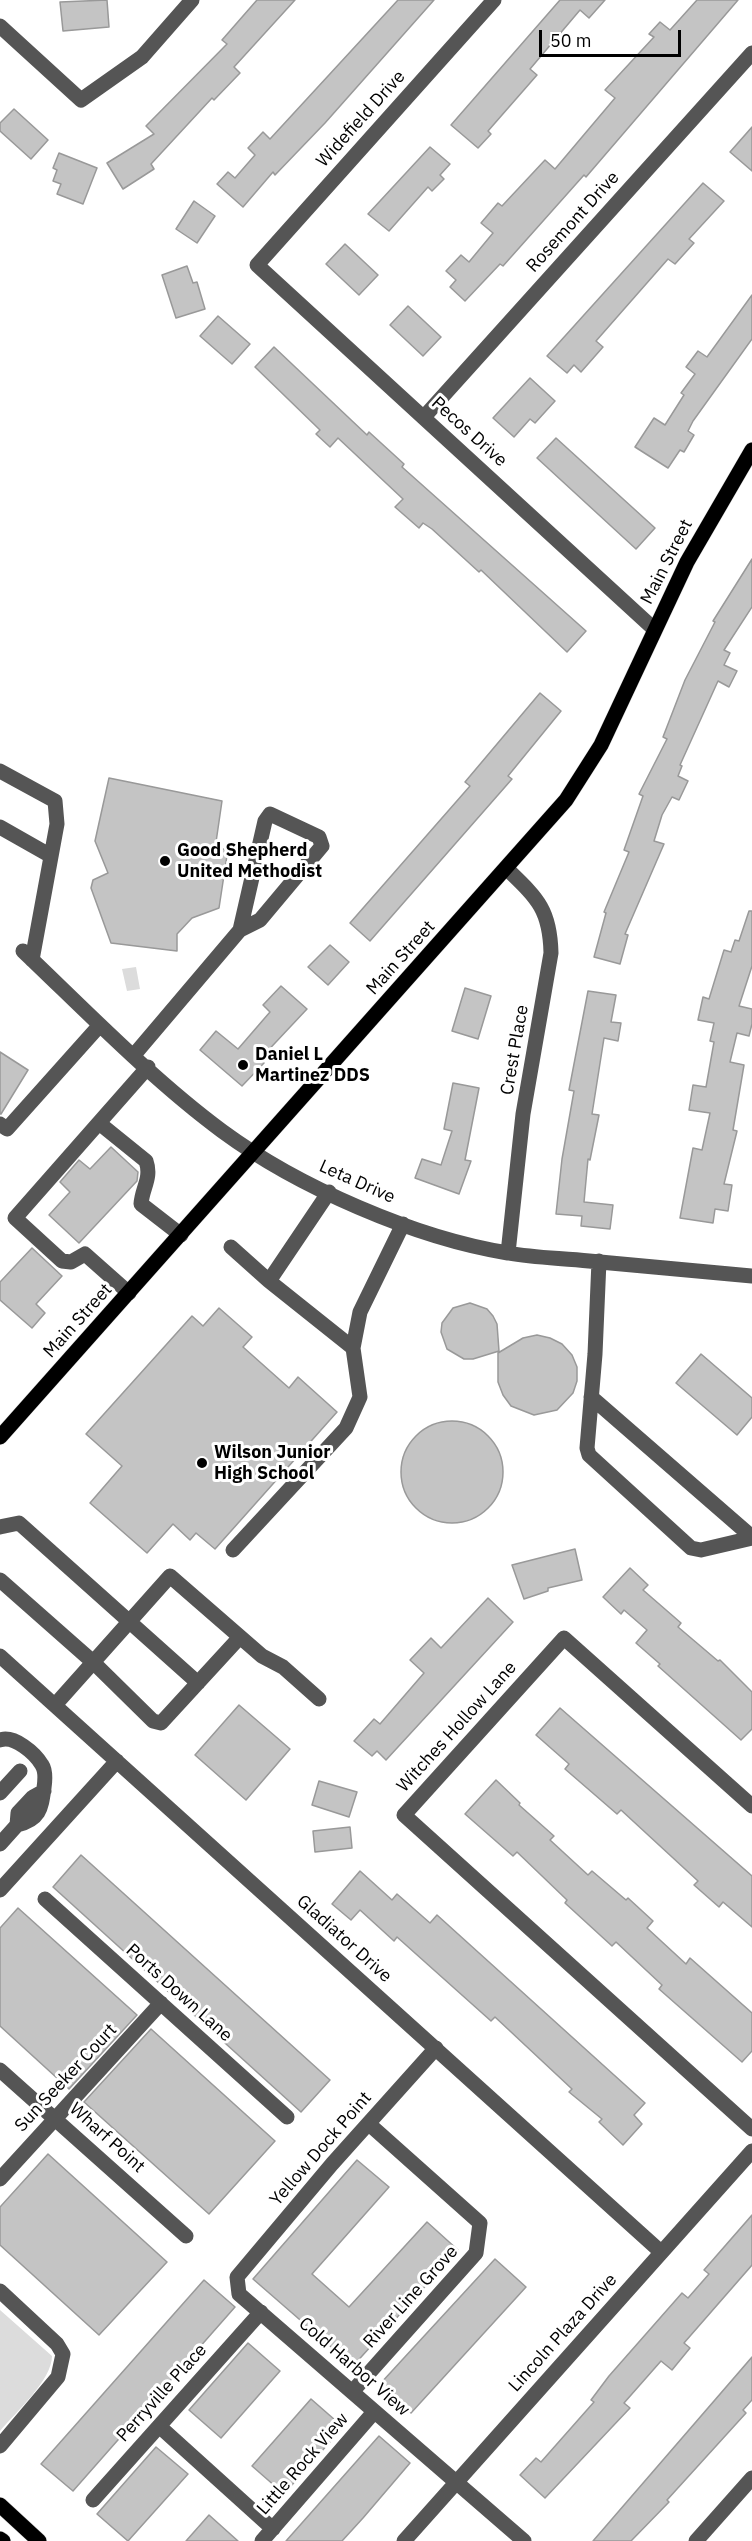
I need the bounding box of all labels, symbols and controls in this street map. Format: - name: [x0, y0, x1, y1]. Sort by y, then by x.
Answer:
- scale bar: [542, 18, 684, 56]
- text: 50 m: [550, 29, 592, 52]
- street label: Widefield Drive: [312, 66, 410, 172]
- street label: Rosemont Drive: [522, 167, 624, 277]
- street label: Pecos Drive: [427, 392, 511, 472]
- street label: Main Street: [636, 516, 698, 608]
- place label: Good Shepherd United Methodist: [177, 840, 322, 882]
- marker: Good Shepherd United Methodist: [158, 854, 172, 868]
- street label: Main Street: [362, 916, 440, 1000]
- street label: Crest Place: [496, 1003, 534, 1097]
- place label: Daniel L Martinez DDS: [255, 1044, 370, 1086]
- marker: Daniel L Martinez DDS: [236, 1058, 250, 1072]
- street label: Leta Drive: [316, 1156, 398, 1208]
- street label: Main Street: [39, 1279, 117, 1363]
- place label: Wilson Junior High School: [214, 1442, 330, 1484]
- marker: Wilson Junior High School: [195, 1456, 209, 1470]
- street label: Witches Hollow Lane: [393, 1657, 521, 1797]
- street label: Gladiator Drive: [292, 1891, 396, 1987]
- street label: Ports Down Lane: [121, 1940, 237, 2046]
- street label: Sun Seeker Court: [10, 2020, 122, 2136]
- street label: Yellow Dock Point: [266, 2088, 376, 2210]
- street label: Wharf Point: [65, 2098, 149, 2178]
- street label: River Line Grove: [359, 2241, 463, 2353]
- street label: Lincoln Plaza Drive: [504, 2269, 622, 2397]
- street label: Cold Harbor View: [294, 2313, 414, 2421]
- street label: Perryville Place: [112, 2340, 212, 2446]
- street label: Little Rock View: [253, 2409, 353, 2519]

